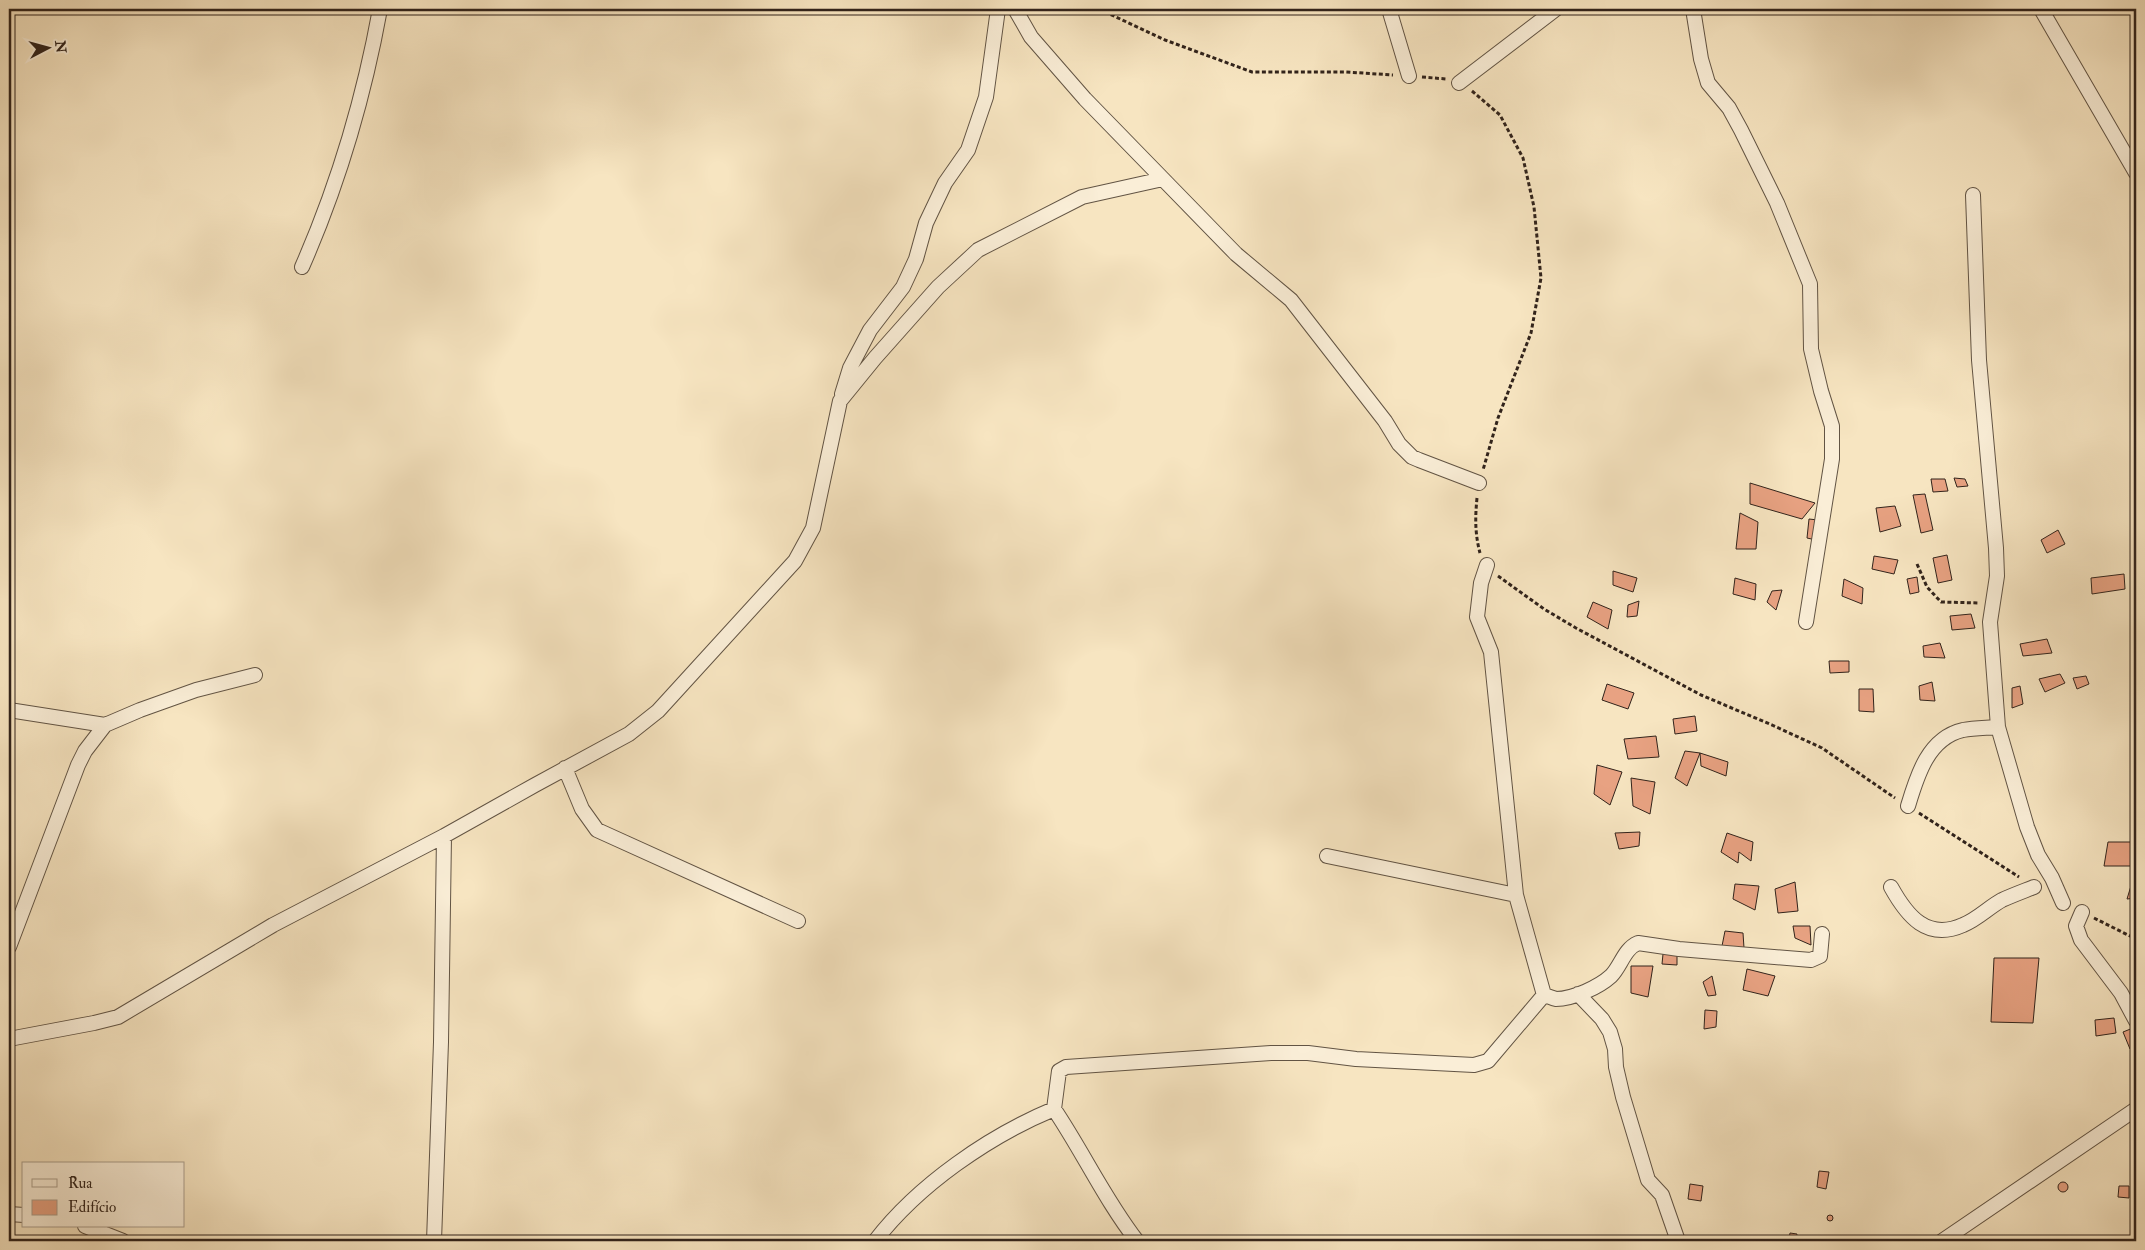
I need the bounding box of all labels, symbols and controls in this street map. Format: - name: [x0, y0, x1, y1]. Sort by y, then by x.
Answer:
- north arrow: [22, 22, 72, 72]
- text: N: [51, 39, 70, 54]
- legend: [22, 1162, 185, 1228]
- text: Rua: [68, 1174, 93, 1193]
- text: Edifício: [68, 1198, 116, 1217]

